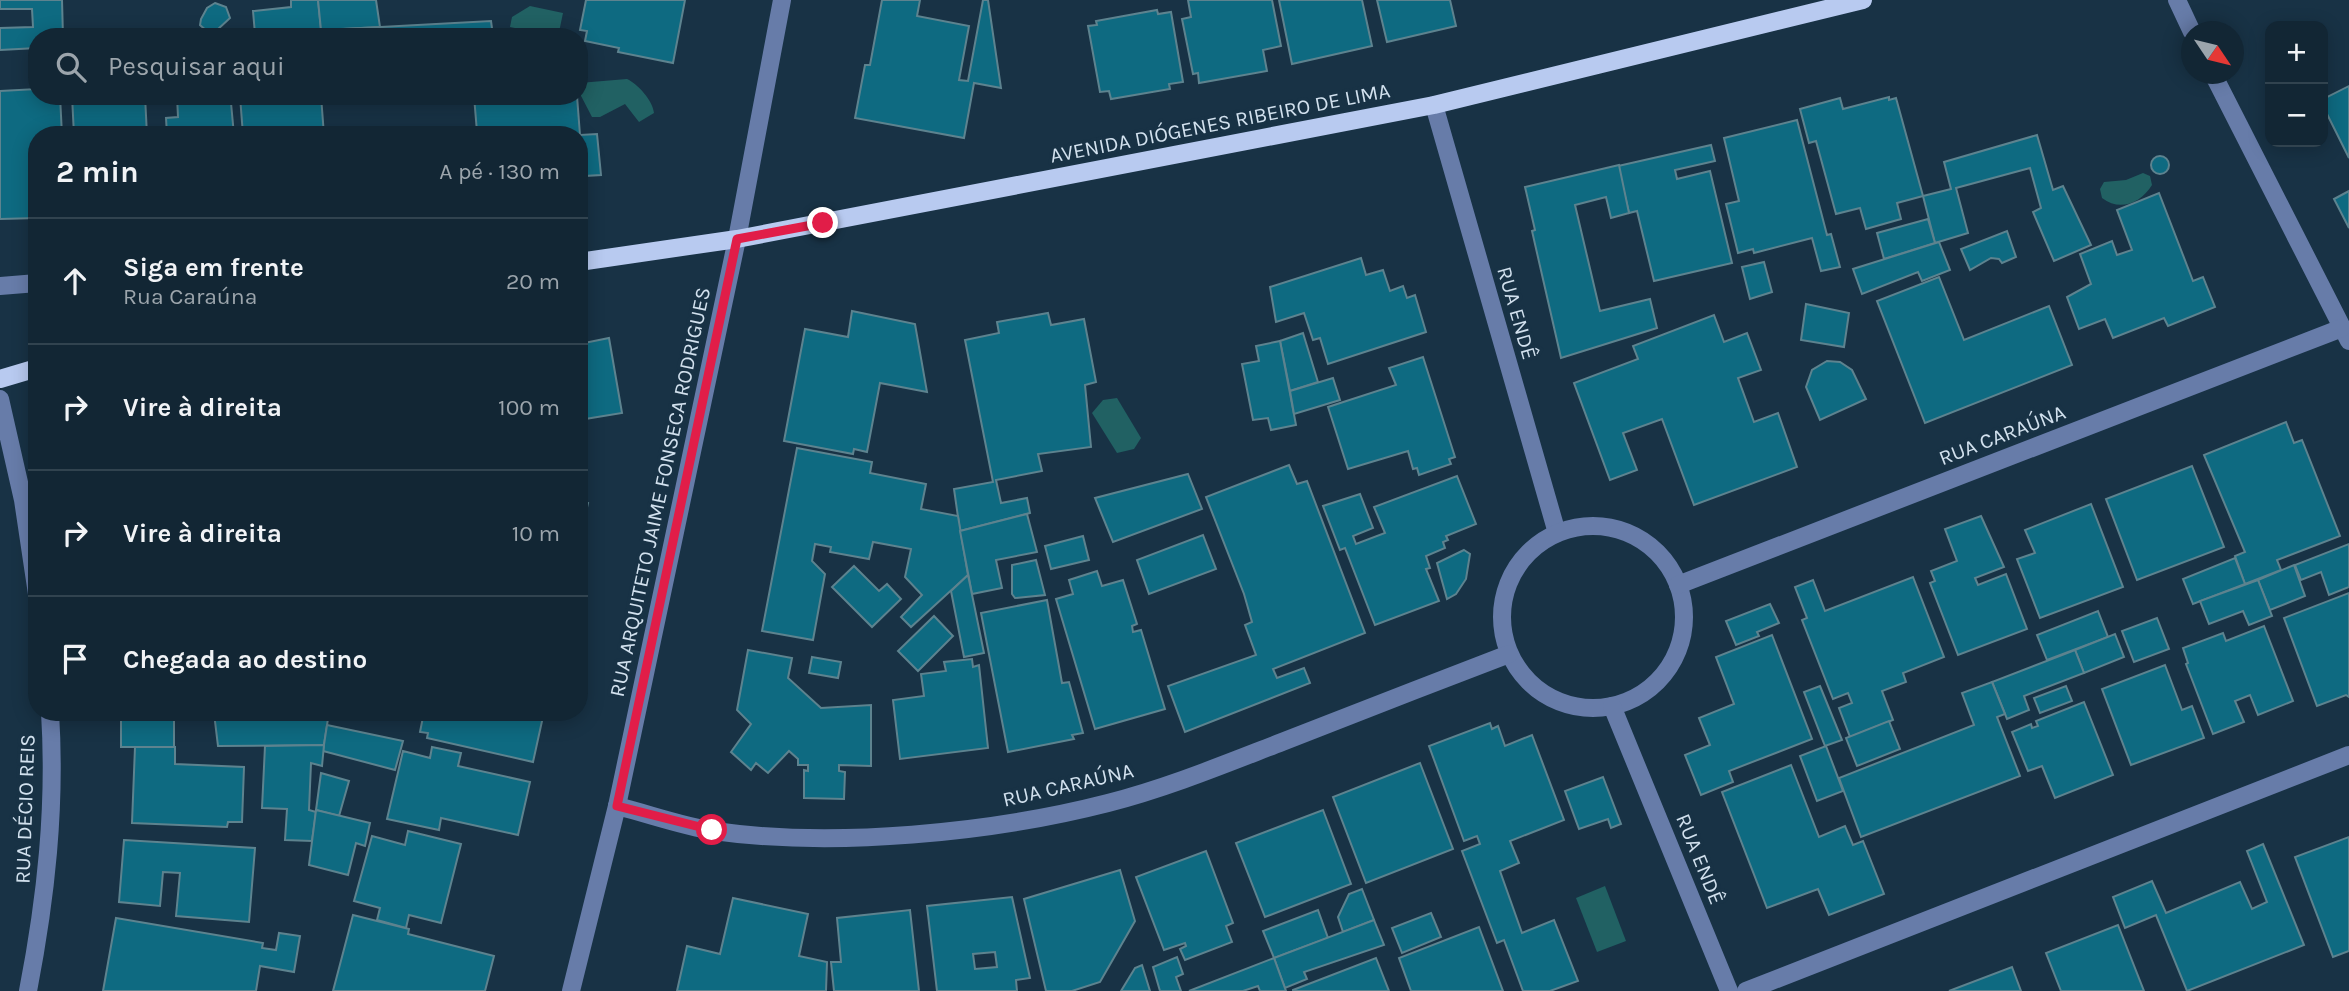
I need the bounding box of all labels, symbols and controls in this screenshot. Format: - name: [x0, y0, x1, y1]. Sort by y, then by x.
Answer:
- north arrow: [2181, 21, 2244, 84]
- map controls: [2265, 21, 2328, 147]
- button: +: [2265, 21, 2328, 84]
- search box: [28, 28, 588, 105]
- icon: search: [52, 48, 90, 86]
- text: Pesquisar aqui: [108, 51, 285, 82]
- street label: AVENIDA DIÓGENES RIBEIRO DE LIMA: [1048, 78, 1392, 168]
- button: −: [2265, 84, 2328, 147]
- text: 2 min: [56, 154, 139, 190]
- text: A pé · 130 m: [439, 158, 560, 185]
- route end: [807, 207, 838, 238]
- text: Siga em frente: [123, 252, 304, 283]
- icon: ahead: [56, 262, 94, 300]
- street label: RUA ENDÊ: [1492, 264, 1542, 362]
- text: 20 m: [506, 268, 560, 295]
- text: Rua Caraúna: [123, 283, 257, 310]
- street label: RUA ARQUITETO JAIME FONSECA RODRIGUES: [605, 285, 715, 699]
- icon: right: [56, 388, 94, 426]
- text: Vire à direita: [123, 392, 282, 423]
- text: 100 m: [498, 394, 560, 421]
- street label: RUA CARAÚNA: [1935, 400, 2069, 470]
- icon: right: [56, 514, 94, 552]
- text: Vire à direita: [123, 518, 282, 549]
- text: 10 m: [512, 520, 560, 547]
- icon: arrive: [56, 640, 94, 678]
- text: Chegada ao destino: [123, 644, 367, 675]
- street label: RUA DÉCIO REIS: [10, 734, 40, 884]
- street label: RUA CARAÚNA: [1000, 758, 1136, 812]
- street label: RUA ENDÊ: [1671, 810, 1729, 908]
- route start: [696, 814, 727, 845]

